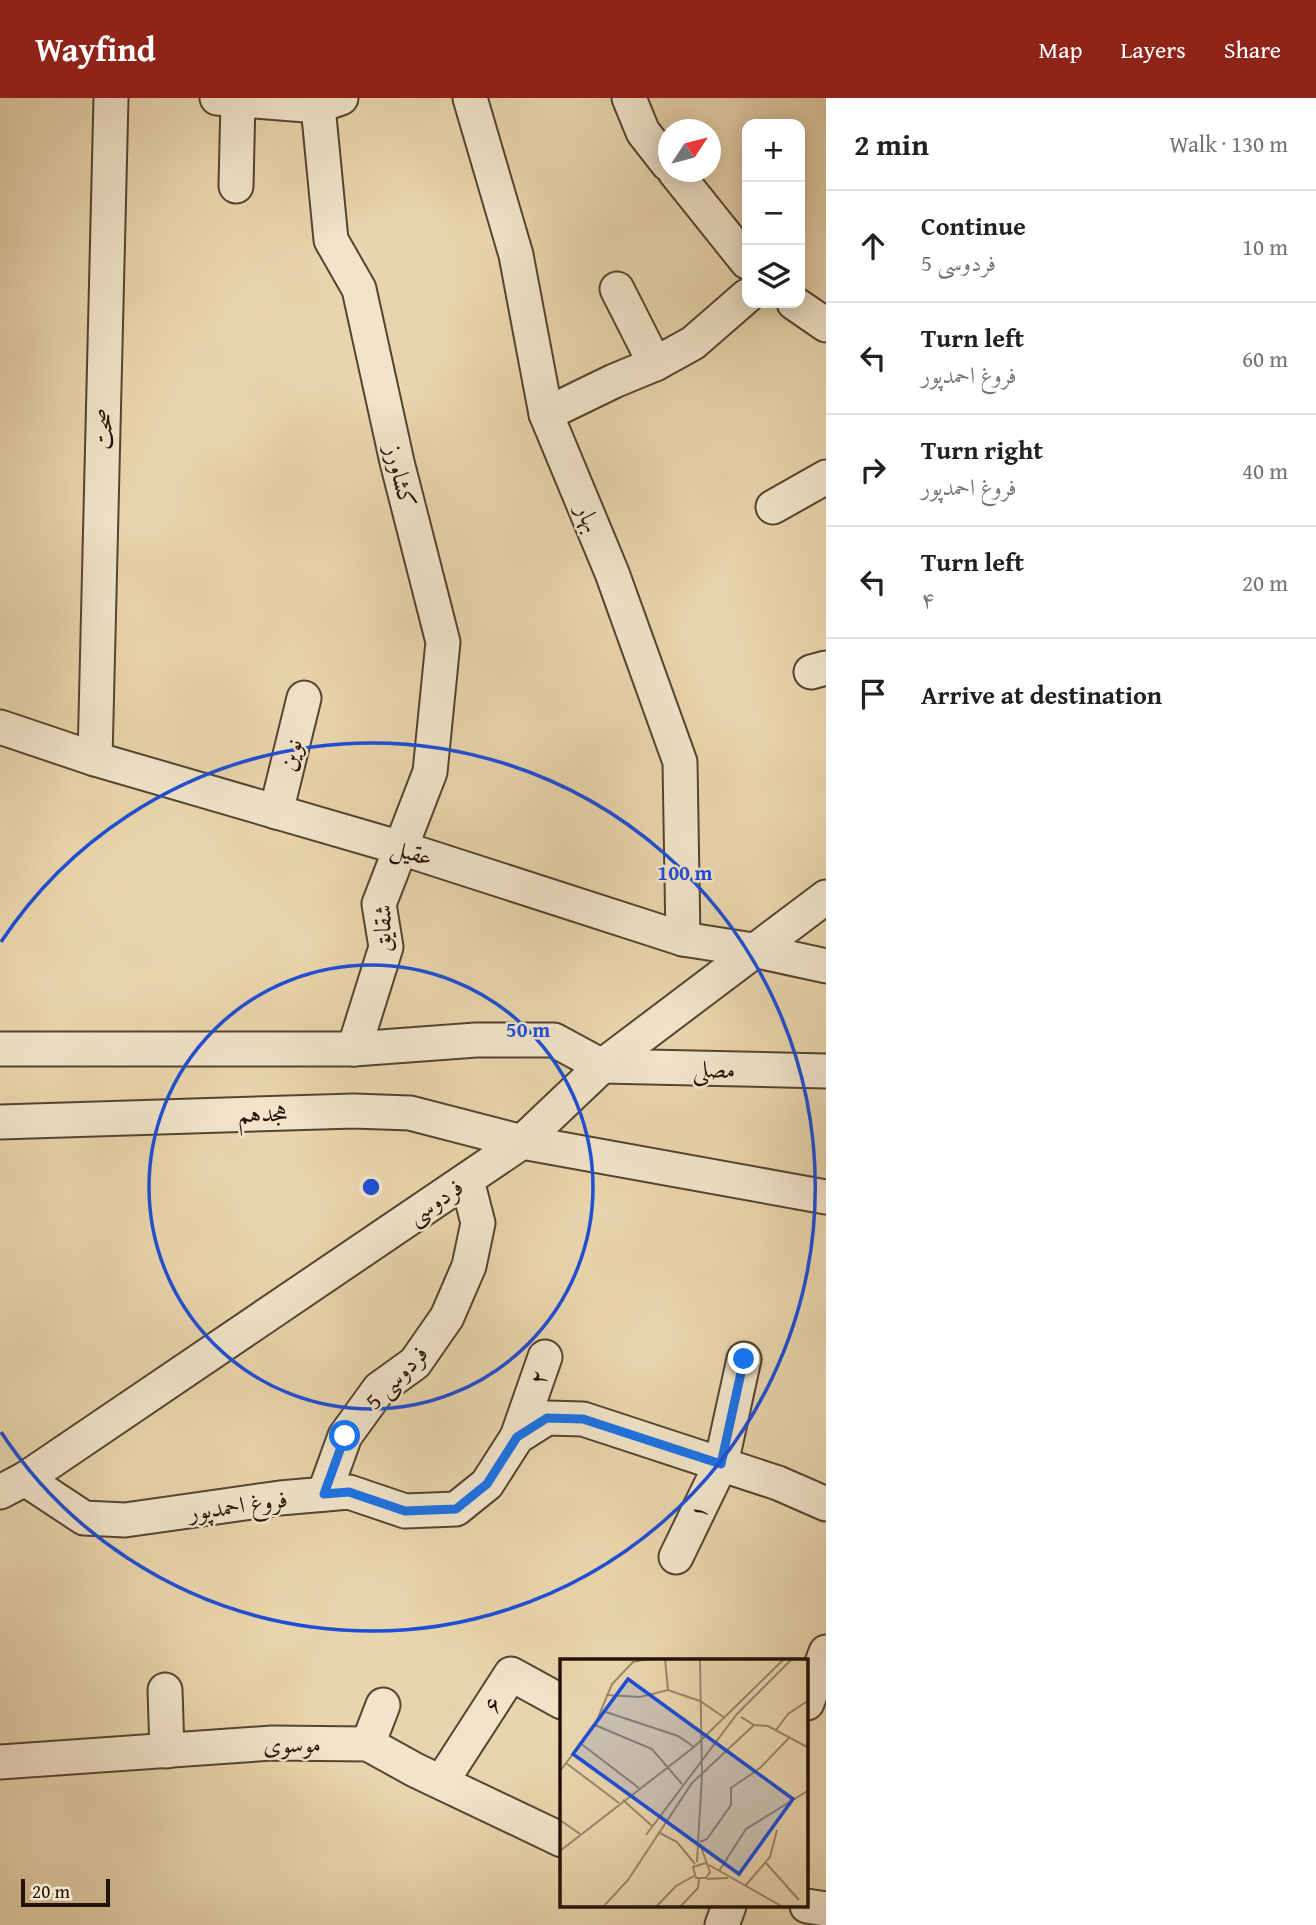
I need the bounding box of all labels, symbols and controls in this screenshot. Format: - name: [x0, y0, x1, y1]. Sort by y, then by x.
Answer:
- text: Wayfind: [35, 25, 156, 73]
- text: Map: [1039, 32, 1082, 67]
- text: Layers: [1120, 32, 1186, 67]
- text: Share: [1224, 32, 1281, 67]
- north arrow: [658, 119, 721, 182]
- map controls: [742, 119, 805, 308]
- button: +: [742, 119, 805, 182]
- text: 2 min: [854, 122, 929, 166]
- text: Walk · 130 m: [1169, 127, 1288, 160]
- button: −: [742, 182, 805, 245]
- text: Continue: [921, 206, 1026, 245]
- icon: ahead: [854, 227, 892, 265]
- text: 10 m: [1242, 230, 1288, 263]
- button: layers: [742, 245, 805, 308]
- text: 5 فردوسی: [921, 246, 996, 279]
- text: Turn left: [921, 318, 1024, 357]
- icon: left: [854, 339, 892, 377]
- text: 60 m: [1242, 342, 1288, 375]
- text: فروغ احمدپور: [921, 358, 1016, 391]
- street label: صحت: [85, 408, 121, 450]
- text: Turn right: [921, 430, 1043, 469]
- street label: کشاورز: [376, 439, 426, 511]
- icon: right: [854, 451, 892, 489]
- text: 40 m: [1242, 454, 1288, 487]
- text: فروغ احمدپور: [921, 470, 1016, 503]
- street label: بهار: [567, 497, 611, 538]
- text: Turn left: [921, 542, 1024, 581]
- icon: left: [854, 563, 892, 601]
- text: 20 m: [1242, 566, 1288, 599]
- text: ۴: [921, 582, 934, 615]
- icon: arrive: [854, 675, 892, 713]
- text: Arrive at destination: [921, 675, 1162, 714]
- street label: نوین: [269, 735, 311, 775]
- street label: عقیل: [387, 829, 437, 875]
- text: 100 m: [657, 857, 713, 888]
- street label: شقایق: [364, 904, 400, 952]
- text: 50 m: [506, 1014, 550, 1045]
- street label: مصلی: [692, 1051, 736, 1087]
- street label: هجدهم: [238, 1095, 288, 1136]
- street label: فردوسی: [400, 1169, 470, 1233]
- centre of rings: [359, 1175, 383, 1199]
- street label: 5 فردوسی: [356, 1337, 436, 1417]
- route end: [728, 1343, 759, 1374]
- street label: ۲: [519, 1365, 557, 1389]
- route start: [329, 1420, 360, 1451]
- street label: فروغ احمدپور: [184, 1481, 290, 1533]
- street label: ۱: [679, 1497, 717, 1525]
- inset map: [560, 1659, 808, 1908]
- street label: ۶: [473, 1689, 511, 1719]
- street label: موسوی: [263, 1726, 321, 1762]
- scale bar: [21, 1876, 110, 1908]
- text: 20 m: [32, 1877, 70, 1905]

